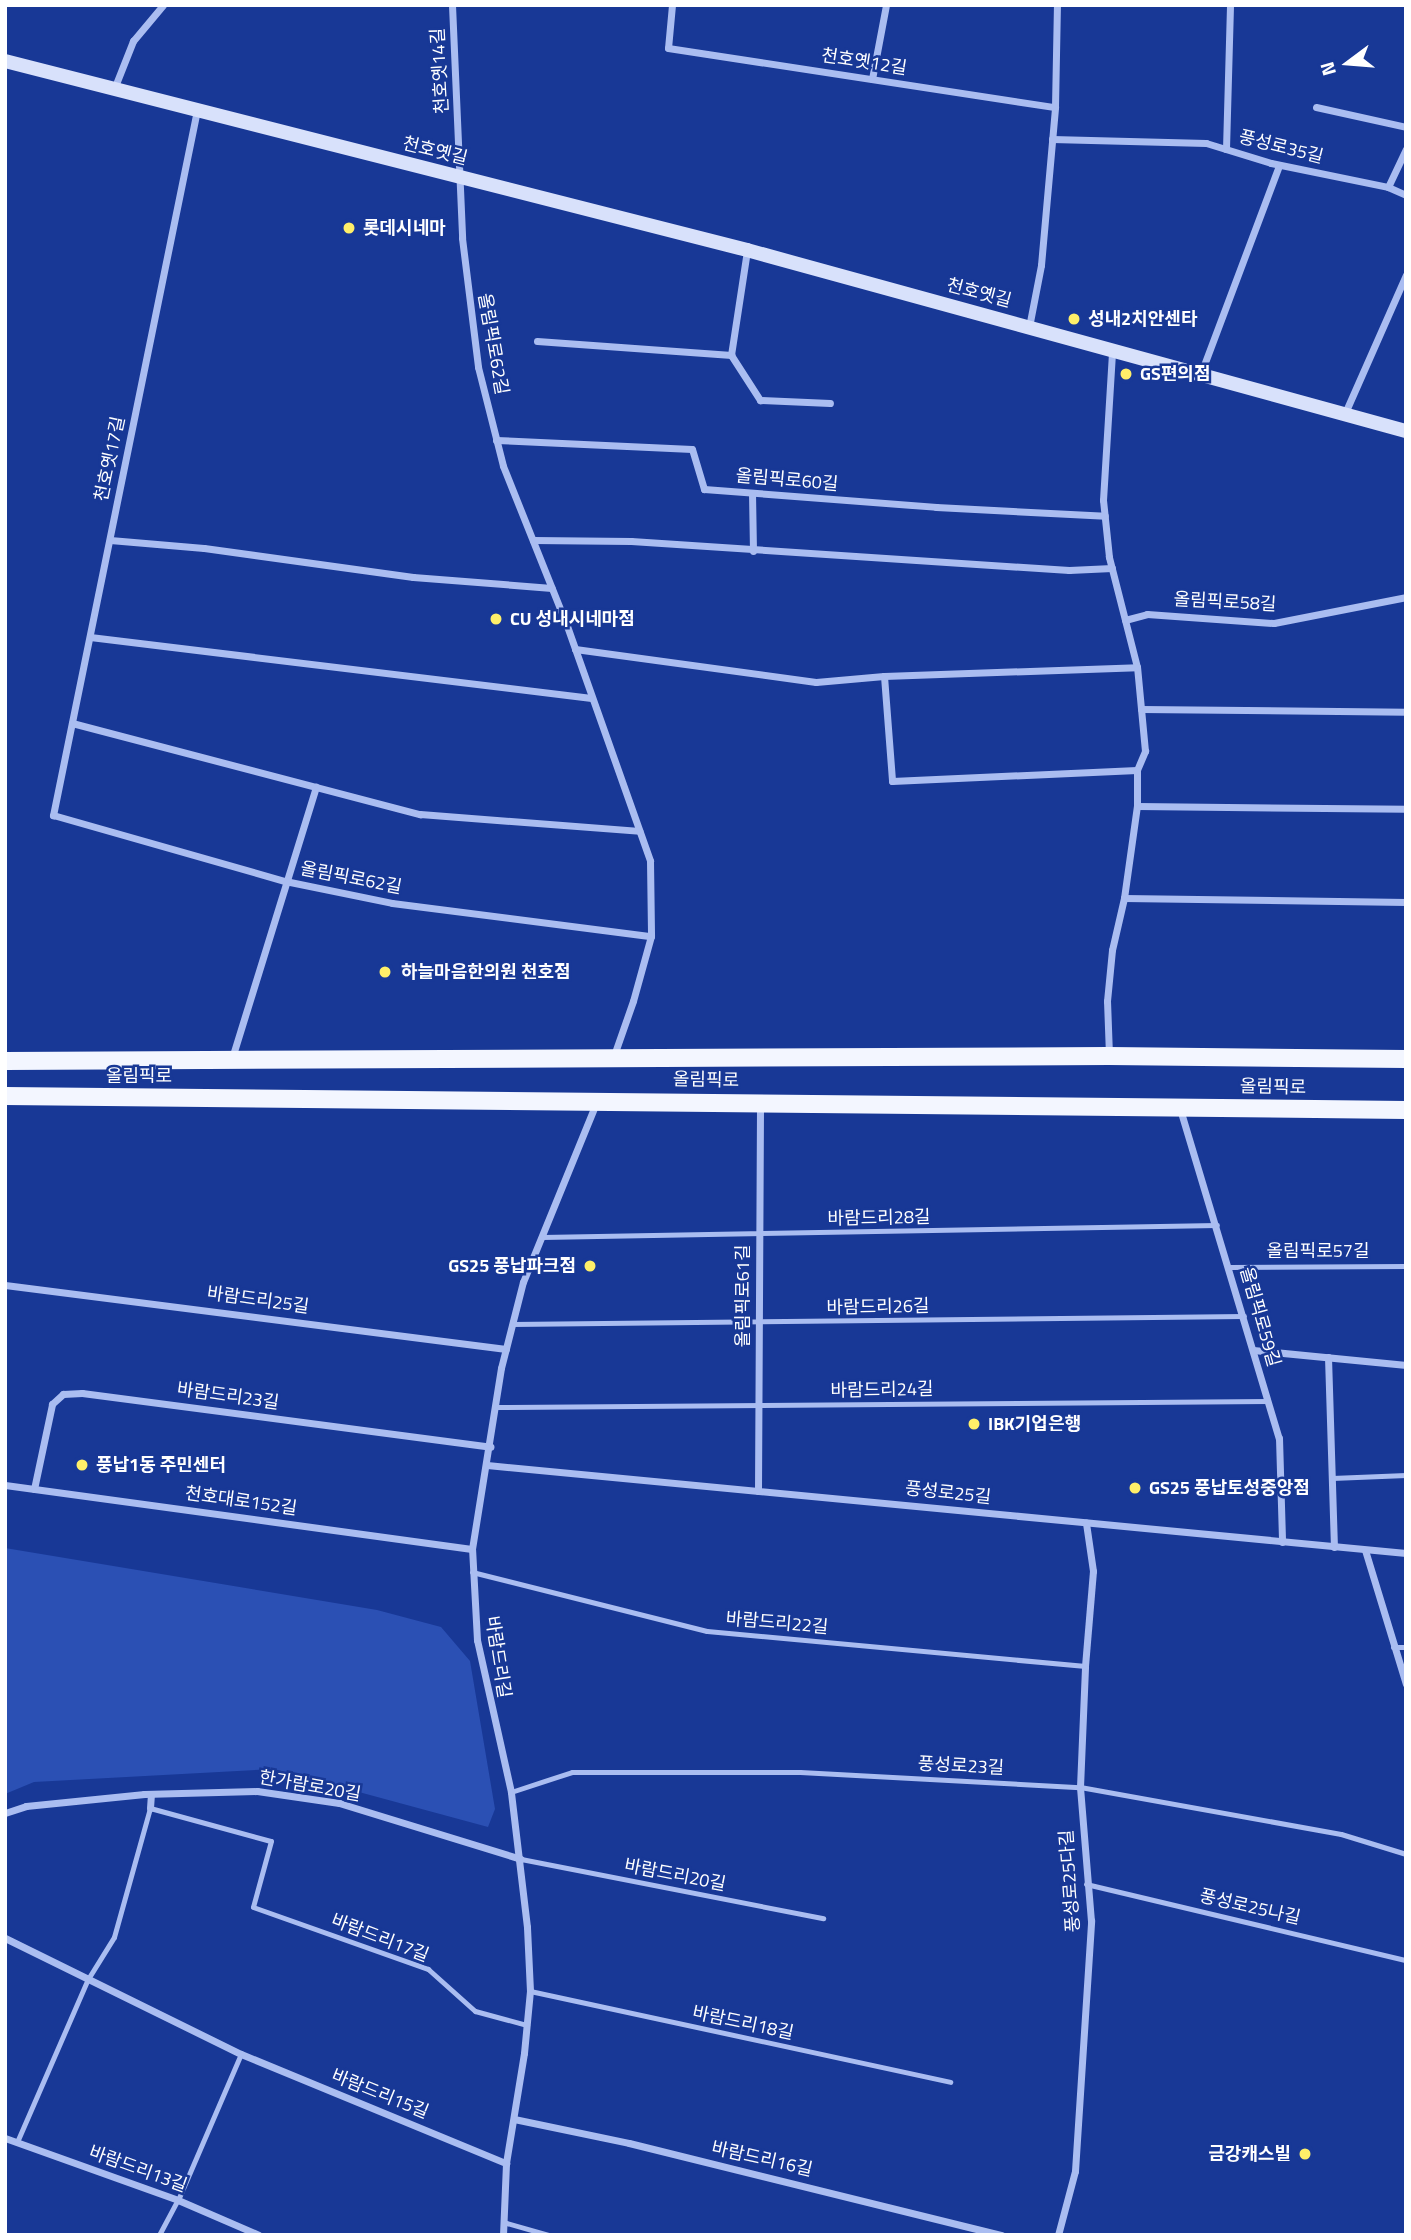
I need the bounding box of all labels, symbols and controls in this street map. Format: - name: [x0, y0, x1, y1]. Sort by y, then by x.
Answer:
- street label: 천호옛14길: [427, 27, 453, 115]
- north arrow: [1313, 28, 1383, 98]
- street label: 천호옛12길: [820, 45, 908, 79]
- text: N: [1312, 59, 1343, 79]
- street label: 풍성로35길: [1236, 126, 1326, 168]
- street label: 천호옛길: [400, 133, 470, 169]
- place label: 롯데시네마: [363, 217, 446, 239]
- marker: 롯데시네마: [341, 220, 357, 236]
- street label: 천호옛길: [944, 274, 1014, 312]
- street label: 올림픽로62길: [473, 291, 513, 397]
- place label: 성내2치안센타: [1088, 308, 1197, 330]
- marker: 성내2치안센타: [1066, 311, 1082, 327]
- place label: GS편의점: [1140, 363, 1210, 385]
- marker: GS편의점: [1118, 366, 1134, 382]
- street label: 천호옛17길: [90, 414, 130, 504]
- street label: 올림픽로60길: [735, 465, 839, 495]
- street label: 올림픽로58길: [1173, 589, 1277, 615]
- place label: CU 성내시네마점: [510, 608, 635, 630]
- marker: CU 성내시네마점: [488, 611, 504, 627]
- street label: 올림픽로62길: [298, 858, 404, 898]
- place label: 하늘마음한의원 천호점: [401, 961, 571, 983]
- marker: 하늘마음한의원 천호점: [375, 962, 395, 982]
- street label: 올림픽로: [106, 1065, 172, 1087]
- street label: 올림픽로: [673, 1069, 739, 1091]
- street label: 올림픽로: [1240, 1076, 1306, 1098]
- street label: 바람드리28길: [827, 1206, 931, 1230]
- street label: 올림픽로57길: [1267, 1240, 1369, 1262]
- street label: 올림픽로61길: [732, 1245, 754, 1347]
- place label: GS25 풍납파크점: [448, 1255, 576, 1277]
- marker: GS25 풍납파크점: [582, 1258, 598, 1274]
- street label: 올림픽로59길: [1235, 1265, 1285, 1369]
- street label: 바람드리25길: [206, 1282, 310, 1318]
- street label: 바람드리26길: [826, 1295, 930, 1319]
- street label: 바람드리23길: [176, 1378, 280, 1414]
- street label: 바람드리24길: [830, 1378, 934, 1402]
- place label: IBK기업은행: [988, 1413, 1081, 1435]
- marker: IBK기업은행: [966, 1416, 982, 1432]
- place label: 풍납1동 주민센터: [96, 1454, 226, 1476]
- marker: 풍납1동 주민센터: [74, 1457, 90, 1473]
- place label: GS25 풍납토성중앙점: [1149, 1477, 1310, 1499]
- street label: 풍성로25길: [904, 1478, 992, 1508]
- marker: GS25 풍납토성중앙점: [1127, 1480, 1143, 1496]
- street label: 천호대로152길: [184, 1482, 298, 1520]
- street label: 바람드리22길: [725, 1608, 829, 1638]
- street label: 바람드리길: [481, 1614, 515, 1700]
- street label: 풍성로23길: [917, 1753, 1005, 1779]
- street label: 한가람로20길: [257, 1766, 363, 1806]
- street label: 풍성로25다길: [1056, 1829, 1084, 1933]
- street label: 바람드리20길: [622, 1855, 728, 1895]
- street label: 풍성로25나길: [1197, 1885, 1303, 1929]
- street label: 바람드리17길: [328, 1909, 432, 1967]
- street label: 바람드리18길: [690, 2002, 796, 2044]
- street label: 바람드리15길: [328, 2065, 432, 2123]
- street label: 바람드리16길: [709, 2137, 815, 2181]
- street label: 바람드리13길: [86, 2141, 190, 2197]
- place label: 금강캐스빌: [1208, 2143, 1291, 2165]
- marker: 금강캐스빌: [1297, 2146, 1313, 2162]

